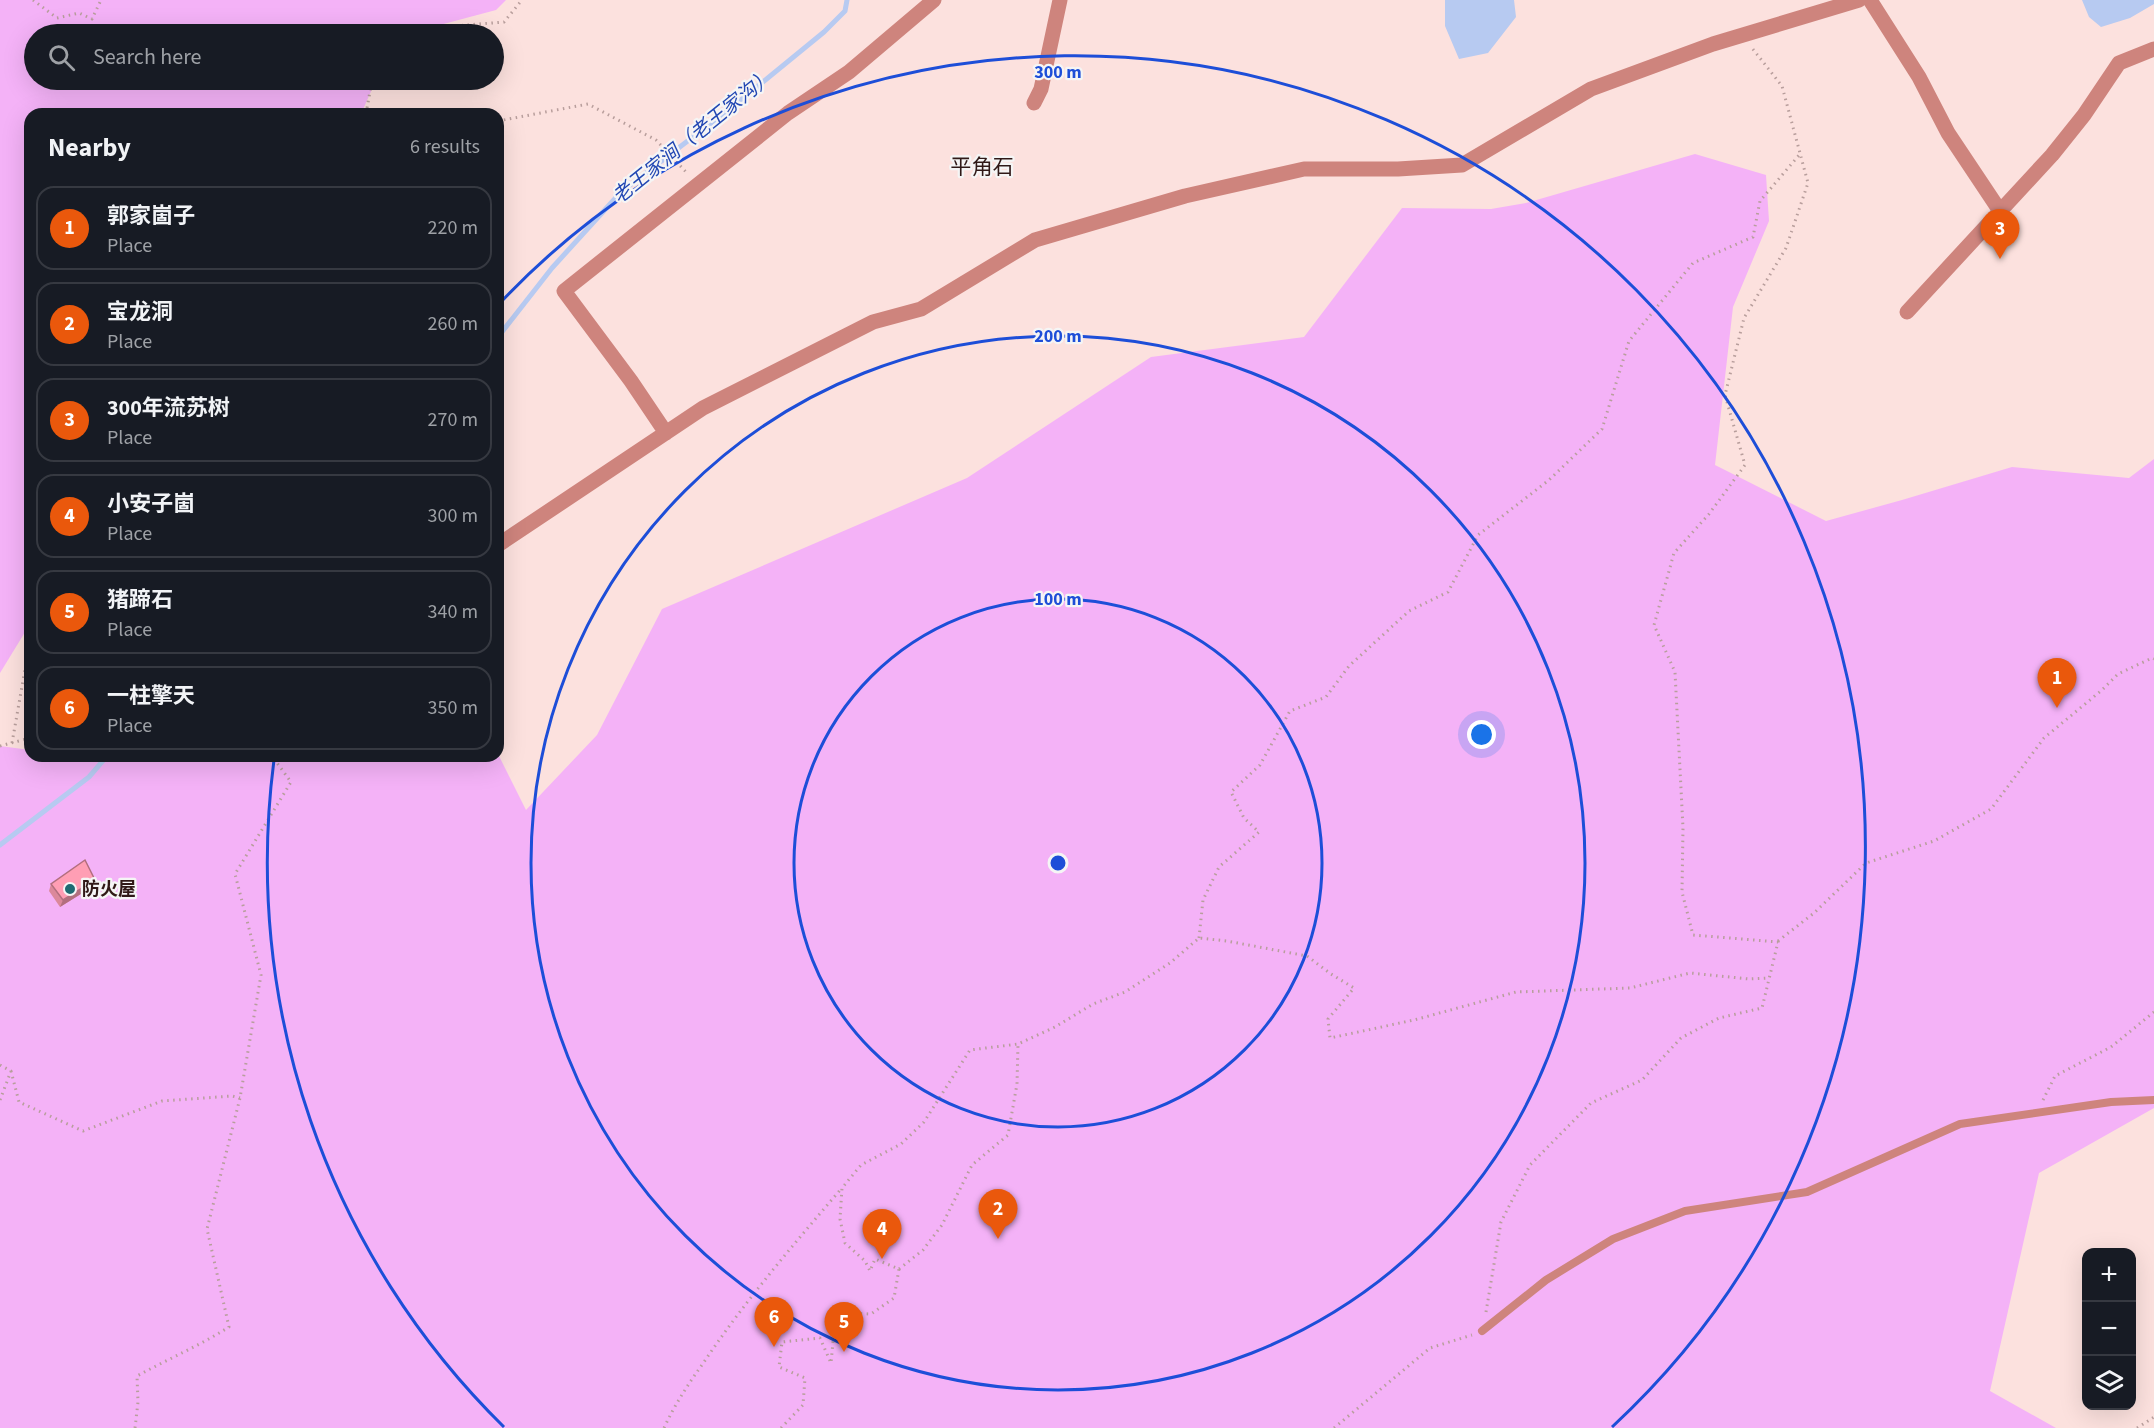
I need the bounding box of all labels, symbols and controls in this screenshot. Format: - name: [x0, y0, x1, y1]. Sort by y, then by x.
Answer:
- search box: [24, 24, 504, 90]
- icon: search: [45, 41, 78, 74]
- text: Search here: [93, 41, 201, 73]
- text: 300 m: [1034, 60, 1082, 85]
- water label: 老王家涧（老王家沟）: [606, 63, 780, 211]
- text: Nearby: [48, 129, 131, 166]
- text: 6 results: [410, 133, 480, 161]
- district label: 平角石: [951, 152, 1014, 182]
- text: 郭家崮子: [107, 200, 195, 232]
- pin: 3: [1980, 210, 2020, 259]
- text: 1: [64, 214, 75, 242]
- text: 220 m: [428, 214, 478, 242]
- text: Place: [107, 232, 152, 260]
- text: 宝龙洞: [107, 296, 173, 328]
- text: 2: [64, 310, 75, 338]
- text: 260 m: [428, 310, 478, 338]
- text: 200 m: [1034, 324, 1082, 349]
- text: Place: [107, 328, 152, 356]
- text: 300年流苏树: [107, 392, 230, 424]
- text: 3: [64, 406, 75, 434]
- text: 270 m: [428, 406, 478, 434]
- text: Place: [107, 424, 152, 452]
- text: 小安子崮: [107, 488, 195, 520]
- text: 4: [64, 502, 75, 530]
- text: 300 m: [428, 502, 478, 530]
- text: Place: [107, 520, 152, 548]
- text: 猪蹄石: [107, 584, 173, 616]
- text: 100 m: [1034, 587, 1082, 612]
- text: 5: [64, 598, 75, 626]
- text: 340 m: [428, 598, 478, 626]
- text: Place: [107, 616, 152, 644]
- pin: 1: [2038, 658, 2076, 708]
- text: 一柱擎天: [107, 680, 195, 712]
- text: 6: [64, 694, 75, 722]
- text: 350 m: [428, 694, 478, 722]
- text: Place: [107, 712, 152, 740]
- your location: [1467, 720, 1496, 749]
- centre of rings: [1048, 853, 1068, 873]
- place label: 防火屋: [82, 877, 136, 902]
- marker: 防火屋: [63, 882, 77, 896]
- pin: 2: [978, 1190, 1018, 1239]
- pin: 4: [862, 1210, 902, 1259]
- map controls: [2082, 1248, 2136, 1410]
- button: +: [2082, 1248, 2136, 1302]
- pin: 6: [754, 1298, 794, 1347]
- pin: 5: [824, 1302, 864, 1352]
- button: −: [2082, 1302, 2136, 1356]
- button: layers: [2082, 1356, 2136, 1410]

